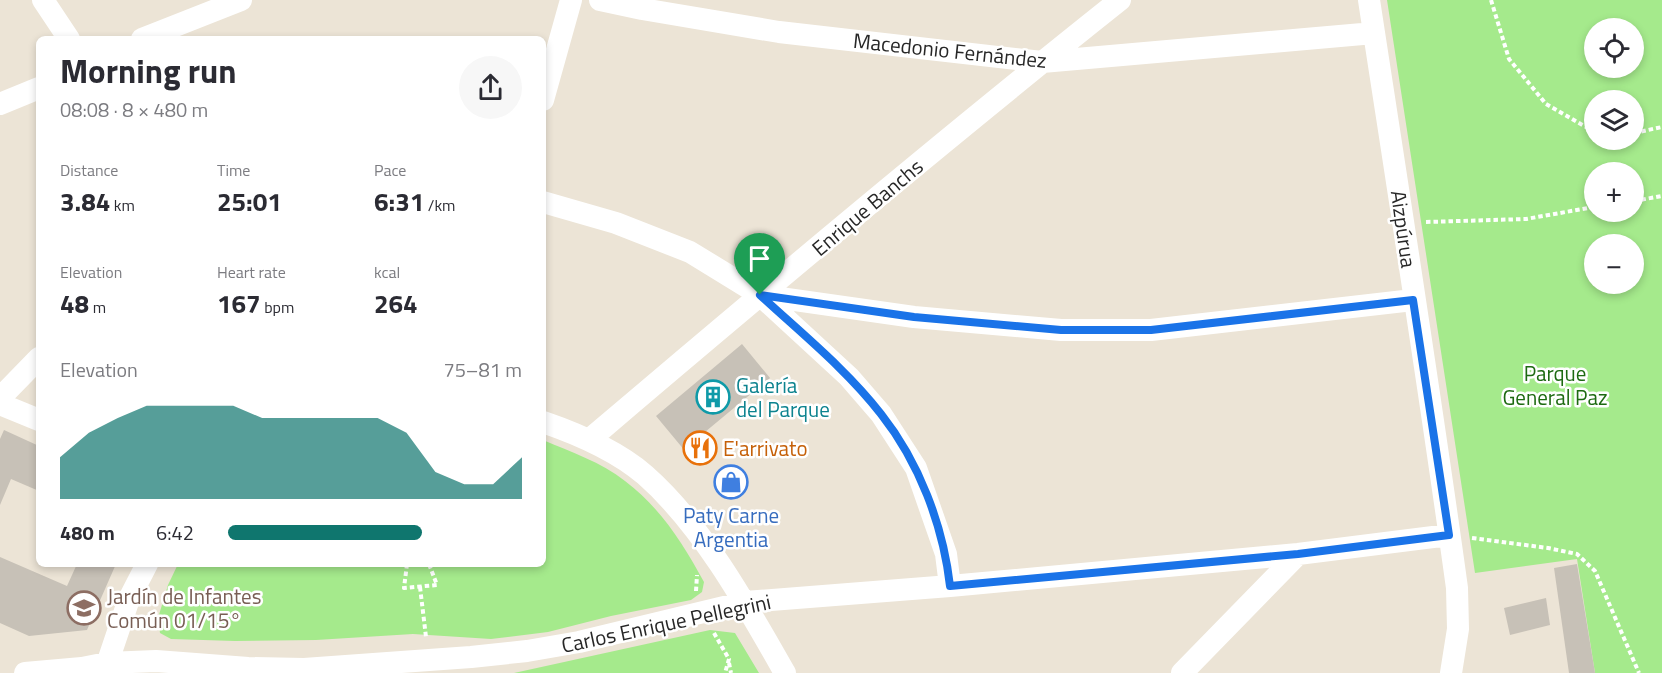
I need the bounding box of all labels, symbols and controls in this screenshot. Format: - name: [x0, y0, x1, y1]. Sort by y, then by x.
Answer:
- map controls: [1584, 18, 1644, 294]
- button: locate: [1584, 18, 1644, 78]
- street label: Macedonio Fernández: [852, 24, 1048, 76]
- text: Morning run: [60, 46, 237, 96]
- button: share: [459, 56, 522, 119]
- button: layers: [1584, 90, 1644, 150]
- text: 08:08 · 8 × 480 m: [60, 94, 208, 125]
- street label: Enrique Banchs: [804, 151, 930, 263]
- text: Distance: [60, 158, 118, 182]
- text: Time: [217, 158, 250, 182]
- text: Pace: [374, 158, 406, 182]
- button: +: [1584, 162, 1644, 222]
- text: 3.84: [60, 182, 110, 221]
- text: 25:01: [217, 182, 282, 221]
- text: 6:31: [374, 182, 424, 221]
- street label: Aizpúrua: [1383, 188, 1425, 270]
- text: km: [110, 193, 135, 217]
- text: /km: [424, 193, 456, 217]
- pin: [734, 233, 785, 295]
- button: −: [1584, 234, 1644, 294]
- icon: arrive: [743, 242, 776, 275]
- text: Elevation: [60, 260, 122, 284]
- text: Heart rate: [217, 260, 286, 284]
- text: kcal: [374, 260, 400, 284]
- text: 48: [60, 284, 89, 323]
- text: 167: [217, 284, 261, 323]
- text: 264: [374, 284, 418, 323]
- text: m: [89, 295, 106, 319]
- text: bpm: [261, 295, 294, 319]
- text: Elevation: [60, 354, 138, 385]
- text: 75–81 m: [443, 354, 522, 385]
- park label: Parque General Paz: [1502, 357, 1608, 413]
- place label: Galería del Parque: [736, 369, 830, 425]
- building icon: Galería del Parque: [695, 379, 731, 415]
- restaurant icon: E'arrivato: [682, 430, 718, 466]
- place label: E'arrivato: [723, 432, 808, 464]
- shop icon: Paty Carne Argentia: [713, 464, 749, 500]
- place label: Paty Carne Argentia: [683, 499, 779, 555]
- text: 480 m: [60, 517, 115, 548]
- text: 6:42: [156, 517, 194, 548]
- place label: Jardín de Infantes Común 01/15°: [107, 580, 261, 636]
- street label: Carlos Enrique Pellegrini: [558, 585, 774, 661]
- school or university icon: Jardín de Infantes Común 01/15°: [66, 590, 102, 626]

